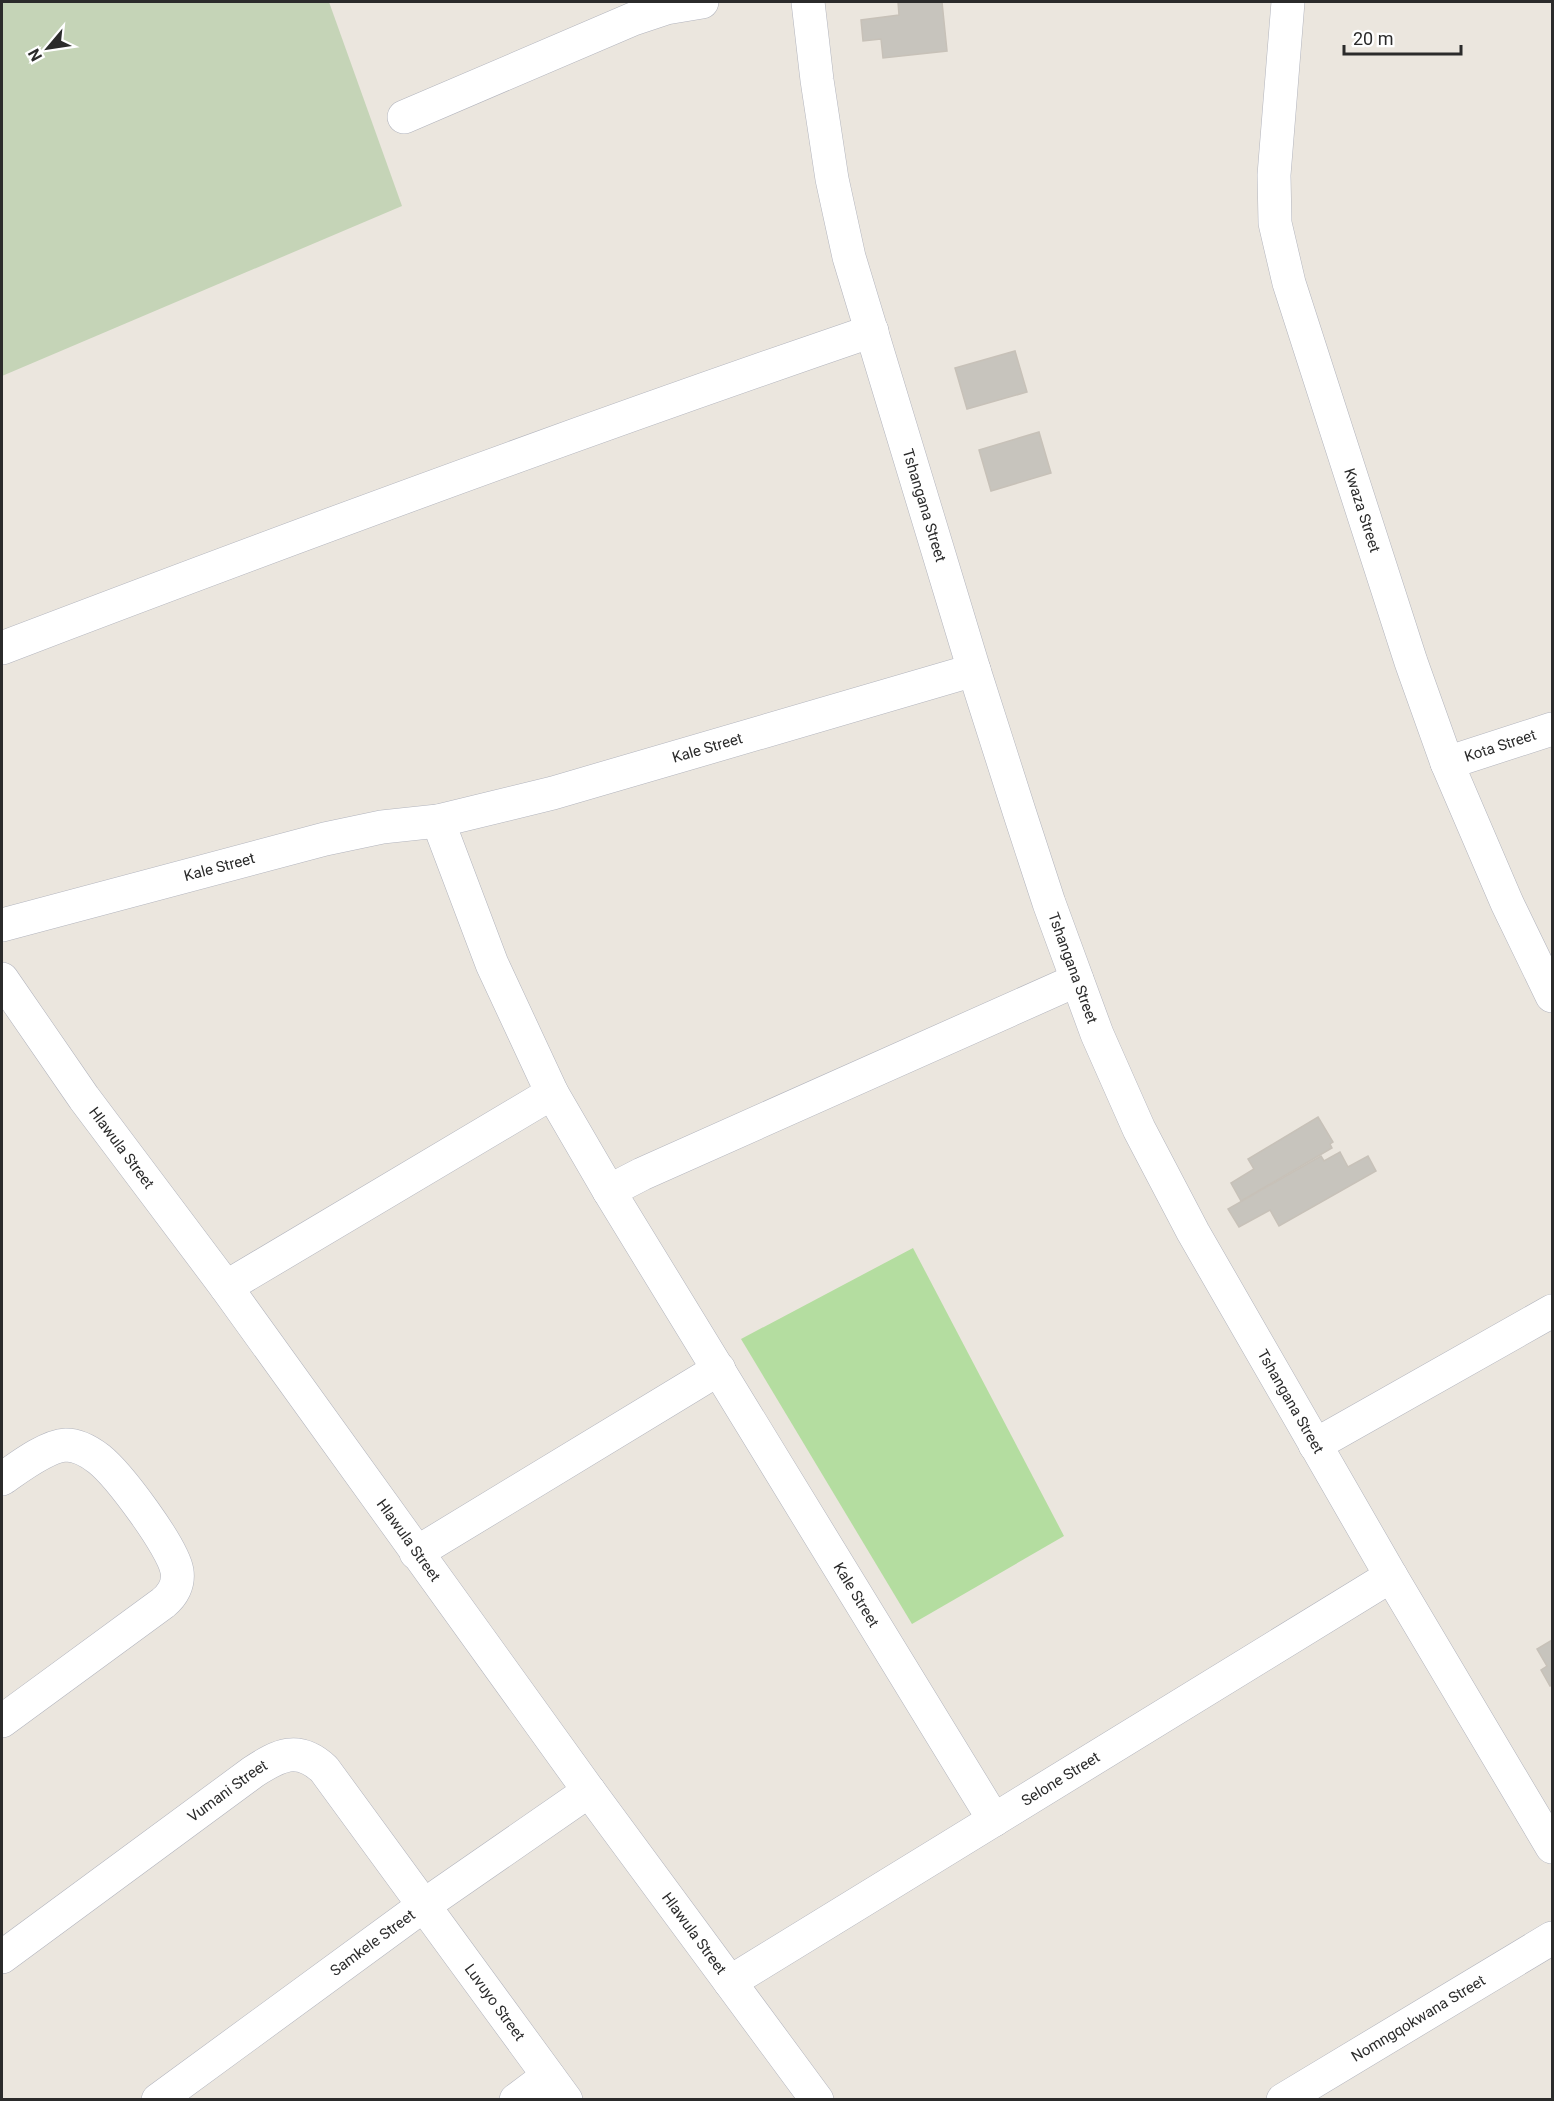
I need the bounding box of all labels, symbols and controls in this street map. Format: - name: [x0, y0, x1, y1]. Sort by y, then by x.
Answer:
- north arrow: [18, 18, 78, 78]
- scale bar: [1344, 18, 1461, 56]
- text: 20 m: [1353, 28, 1393, 49]
- text: N: [24, 45, 46, 65]
- street label: Tshangana Street: [899, 447, 950, 564]
- street label: Kwaza Street: [1340, 466, 1384, 555]
- street label: Kota Street: [1462, 726, 1538, 766]
- street label: Kale Street: [670, 729, 745, 767]
- street label: Kale Street: [182, 849, 257, 885]
- street label: Tshangana Street: [1044, 910, 1101, 1026]
- street label: Hlawula Street: [85, 1104, 158, 1192]
- street label: Tshangana Street: [1254, 1346, 1328, 1457]
- street label: Hlawula Street: [373, 1496, 444, 1585]
- street label: Kale Street: [830, 1559, 883, 1631]
- street label: Selone Street: [1018, 1748, 1103, 1810]
- street label: Vumani Street: [184, 1756, 271, 1826]
- street label: Hlawula Street: [658, 1889, 730, 1978]
- street label: Samkele Street: [327, 1906, 419, 1980]
- street label: Luvuyo Street: [461, 1961, 529, 2044]
- street label: Nomngqokwana Street: [1348, 1971, 1489, 2066]

